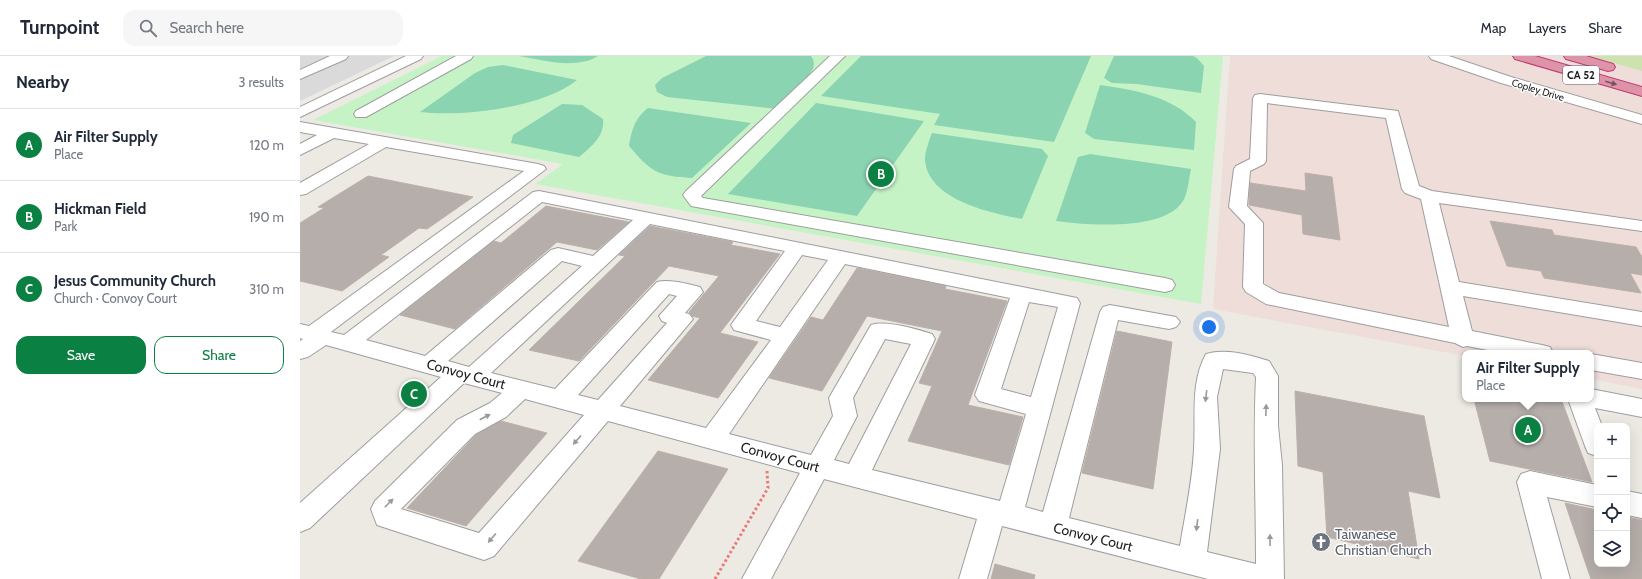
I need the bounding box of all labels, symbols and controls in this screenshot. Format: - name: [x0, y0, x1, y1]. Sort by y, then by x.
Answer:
- search box: [123, 10, 403, 46]
- text: Turnpoint: [20, 16, 99, 39]
- icon: search: [137, 17, 159, 39]
- text: Search here: [169, 19, 244, 37]
- text: Map: [1481, 19, 1506, 37]
- text: Layers: [1528, 19, 1566, 37]
- text: Share: [1588, 19, 1622, 37]
- road number: CA 52: [1563, 66, 1599, 84]
- text: Nearby: [16, 72, 69, 92]
- text: 3 results: [238, 74, 284, 90]
- street label: Copley Drive: [1510, 76, 1566, 104]
- one-way arrow: [1605, 80, 1617, 86]
- text: Air Filter Supply: [54, 128, 158, 146]
- text: A: [25, 137, 33, 153]
- text: 120 m: [250, 137, 284, 153]
- text: Place: [54, 146, 83, 162]
- pin: B: [868, 159, 894, 189]
- text: Hickman Field: [54, 200, 146, 218]
- text: B: [25, 209, 33, 225]
- text: 190 m: [249, 209, 284, 225]
- text: Park: [54, 218, 77, 234]
- text: Jesus Community Church: [54, 272, 216, 290]
- text: C: [25, 281, 33, 297]
- text: 310 m: [249, 281, 284, 297]
- text: Church · Convoy Court: [54, 290, 177, 306]
- your location: [1199, 317, 1219, 337]
- button: Save: [16, 336, 146, 374]
- button: Share: [154, 336, 284, 374]
- popup: [1462, 350, 1594, 402]
- street label: Convoy Court: [425, 355, 508, 393]
- text: Air Filter Supply: [1476, 359, 1580, 377]
- text: Place: [1476, 377, 1505, 393]
- pin: C: [401, 379, 427, 409]
- one-way arrow: [1203, 390, 1209, 402]
- one-way arrow: [1263, 404, 1270, 416]
- one-way arrow: [479, 414, 491, 420]
- pin: A: [1515, 415, 1541, 445]
- map controls: [1594, 423, 1630, 567]
- button: +: [1594, 423, 1630, 459]
- one-way arrow: [573, 434, 582, 445]
- street label: Convoy Court: [739, 438, 822, 476]
- button: −: [1594, 459, 1630, 495]
- button: locate: [1594, 495, 1630, 531]
- one-way arrow: [384, 498, 394, 508]
- street label: Convoy Court: [1052, 518, 1135, 556]
- one-way arrow: [1193, 519, 1200, 531]
- place label: Taiwanese Christian Church: [1335, 525, 1432, 559]
- church icon: Taiwanese Christian Church: [1310, 531, 1332, 553]
- button: layers: [1594, 531, 1630, 567]
- one-way arrow: [488, 533, 497, 543]
- one-way arrow: [1267, 533, 1273, 546]

